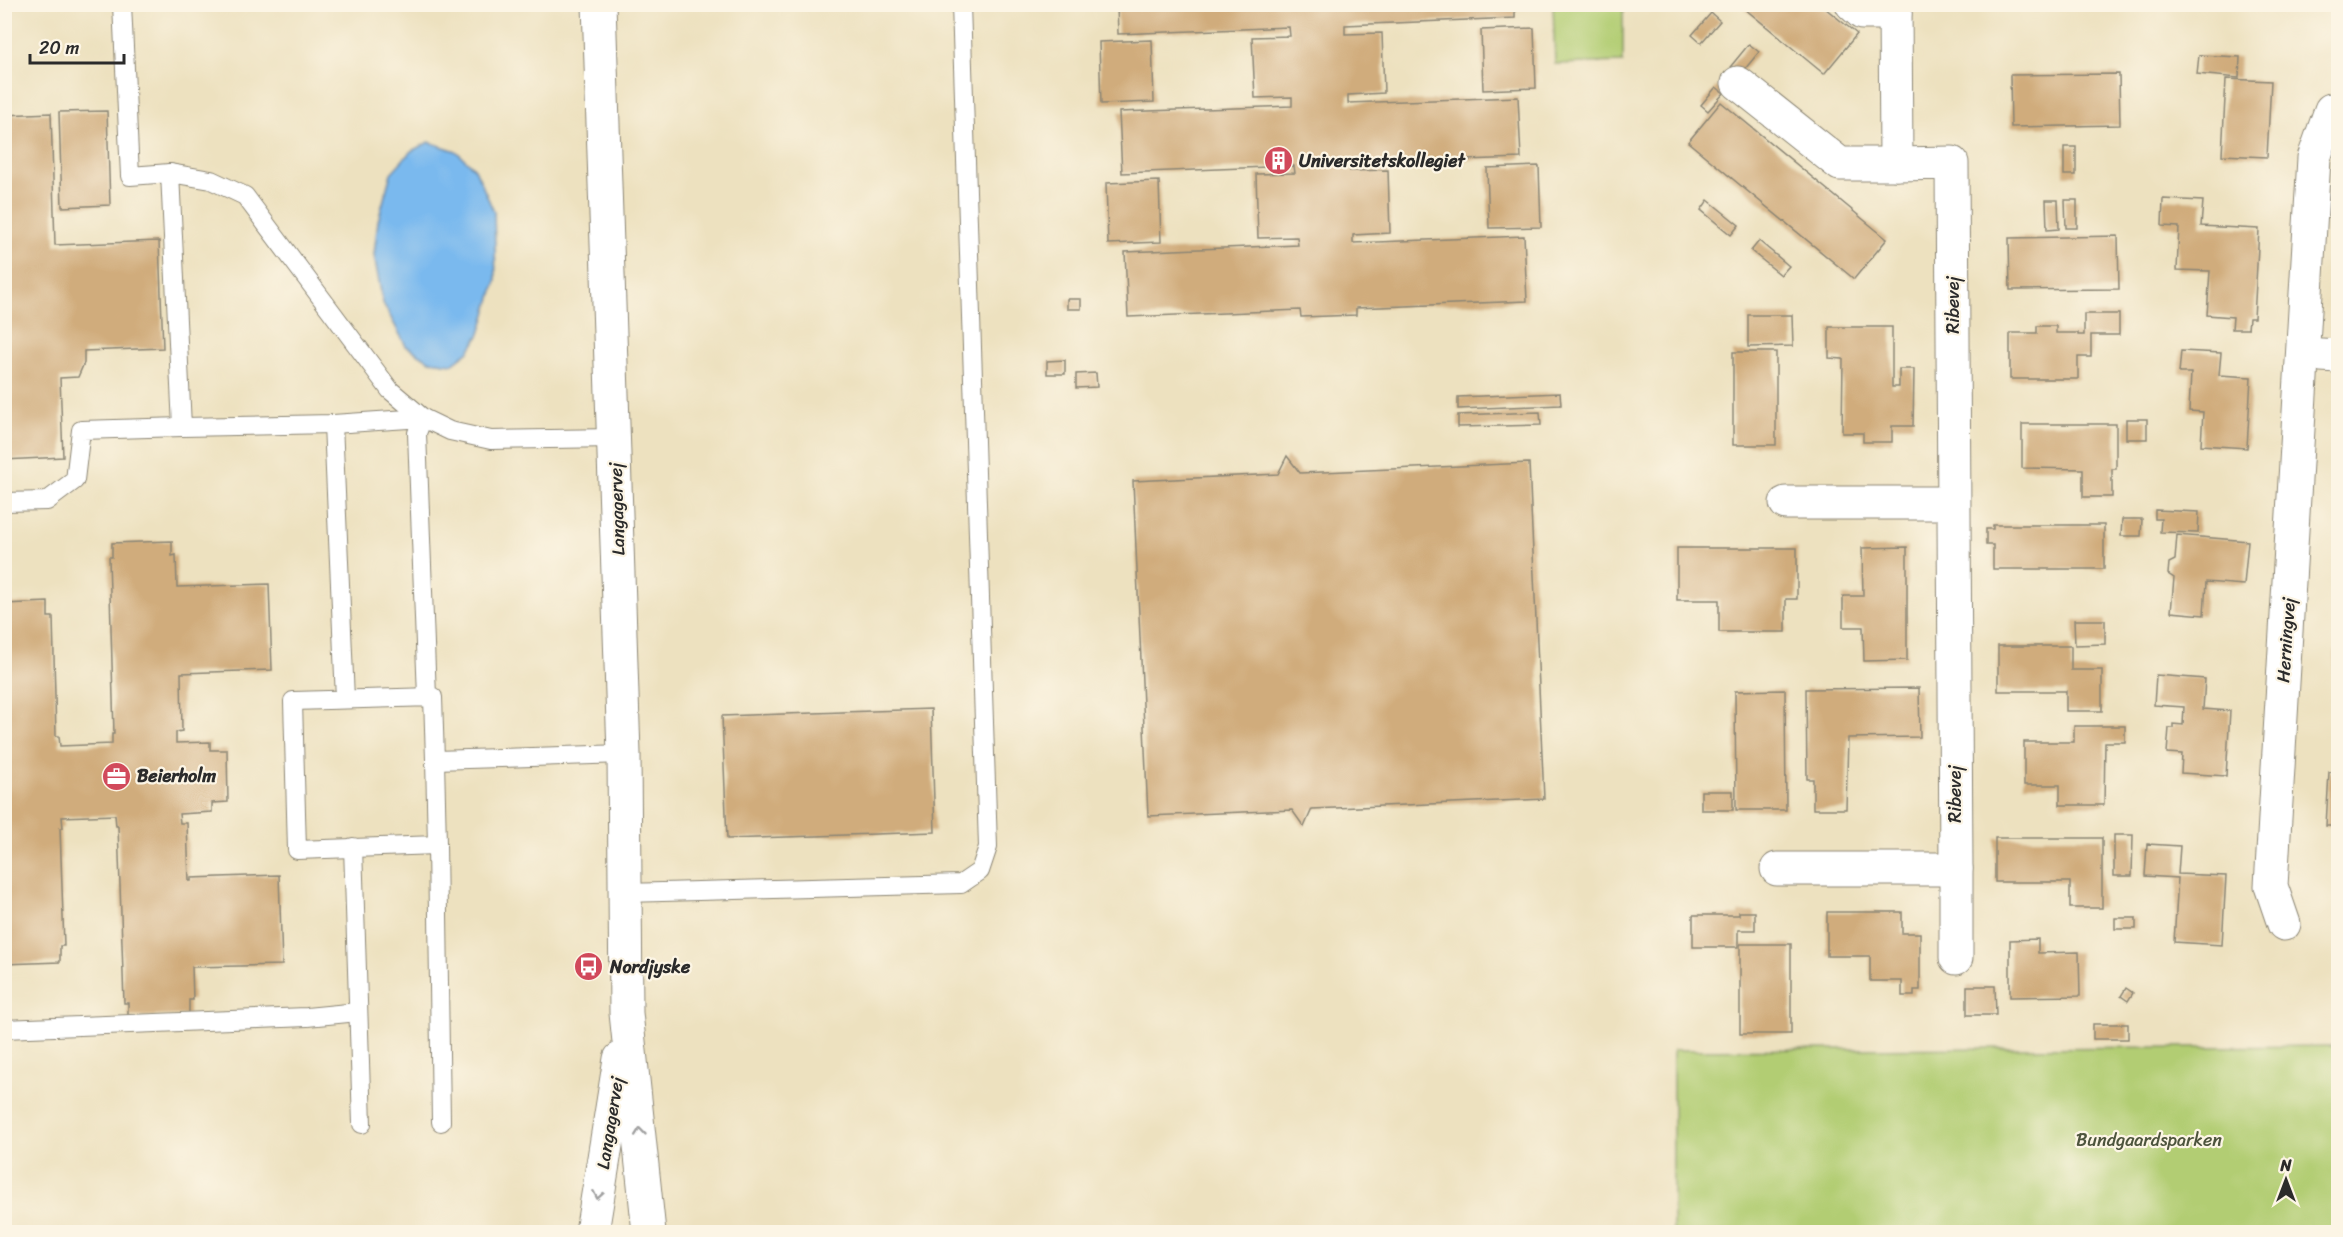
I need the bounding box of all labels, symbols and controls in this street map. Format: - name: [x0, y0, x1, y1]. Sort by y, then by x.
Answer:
- scale bar: [30, 27, 124, 65]
- text: 20 m: [39, 32, 79, 64]
- building icon: Universitetskollegiet: [1262, 145, 1294, 177]
- place label: Universitetskollegiet: [1299, 145, 1466, 177]
- street label: Ribevej: [1937, 276, 1969, 334]
- street label: Langagervej: [599, 461, 635, 556]
- street label: Herningvej: [2267, 596, 2305, 684]
- office icon: Beierholm: [100, 760, 132, 792]
- place label: Beierholm: [137, 760, 216, 792]
- street label: Ribevej: [1939, 765, 1971, 823]
- bus stop icon: Nordjyske: [573, 951, 605, 983]
- place label: Nordjyske: [609, 951, 691, 983]
- street label: Langagervej: [587, 1074, 633, 1172]
- park label: Bundgaardsparken: [2076, 1124, 2222, 1156]
- one-way arrow: [634, 1128, 647, 1137]
- north arrow: [2256, 1150, 2316, 1210]
- text: N: [2279, 1151, 2292, 1180]
- one-way arrow: [592, 1190, 605, 1200]

